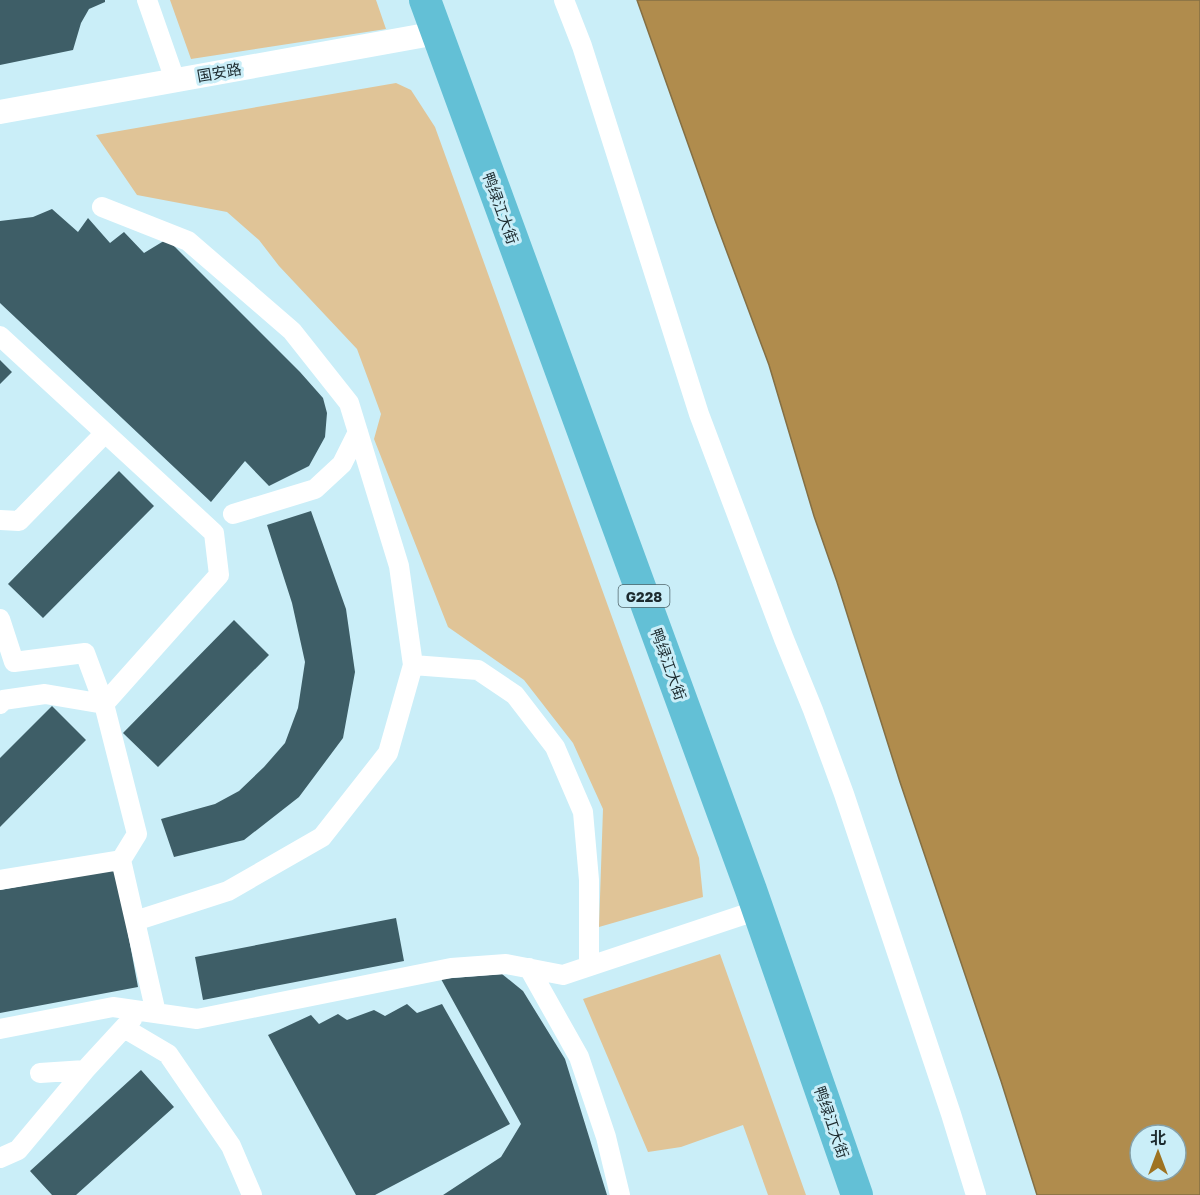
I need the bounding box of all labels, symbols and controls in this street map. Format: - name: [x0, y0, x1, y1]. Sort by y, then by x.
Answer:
- street label: 国安路: [195, 59, 243, 85]
- street label: 鸭绿江大街: [480, 170, 522, 246]
- road number: G228: [618, 585, 670, 607]
- street label: 鸭绿江大街: [648, 626, 690, 702]
- street label: 鸭绿江大街: [811, 1084, 853, 1160]
- north arrow: [1128, 1123, 1188, 1183]
- text: 北: [1150, 1128, 1166, 1148]

